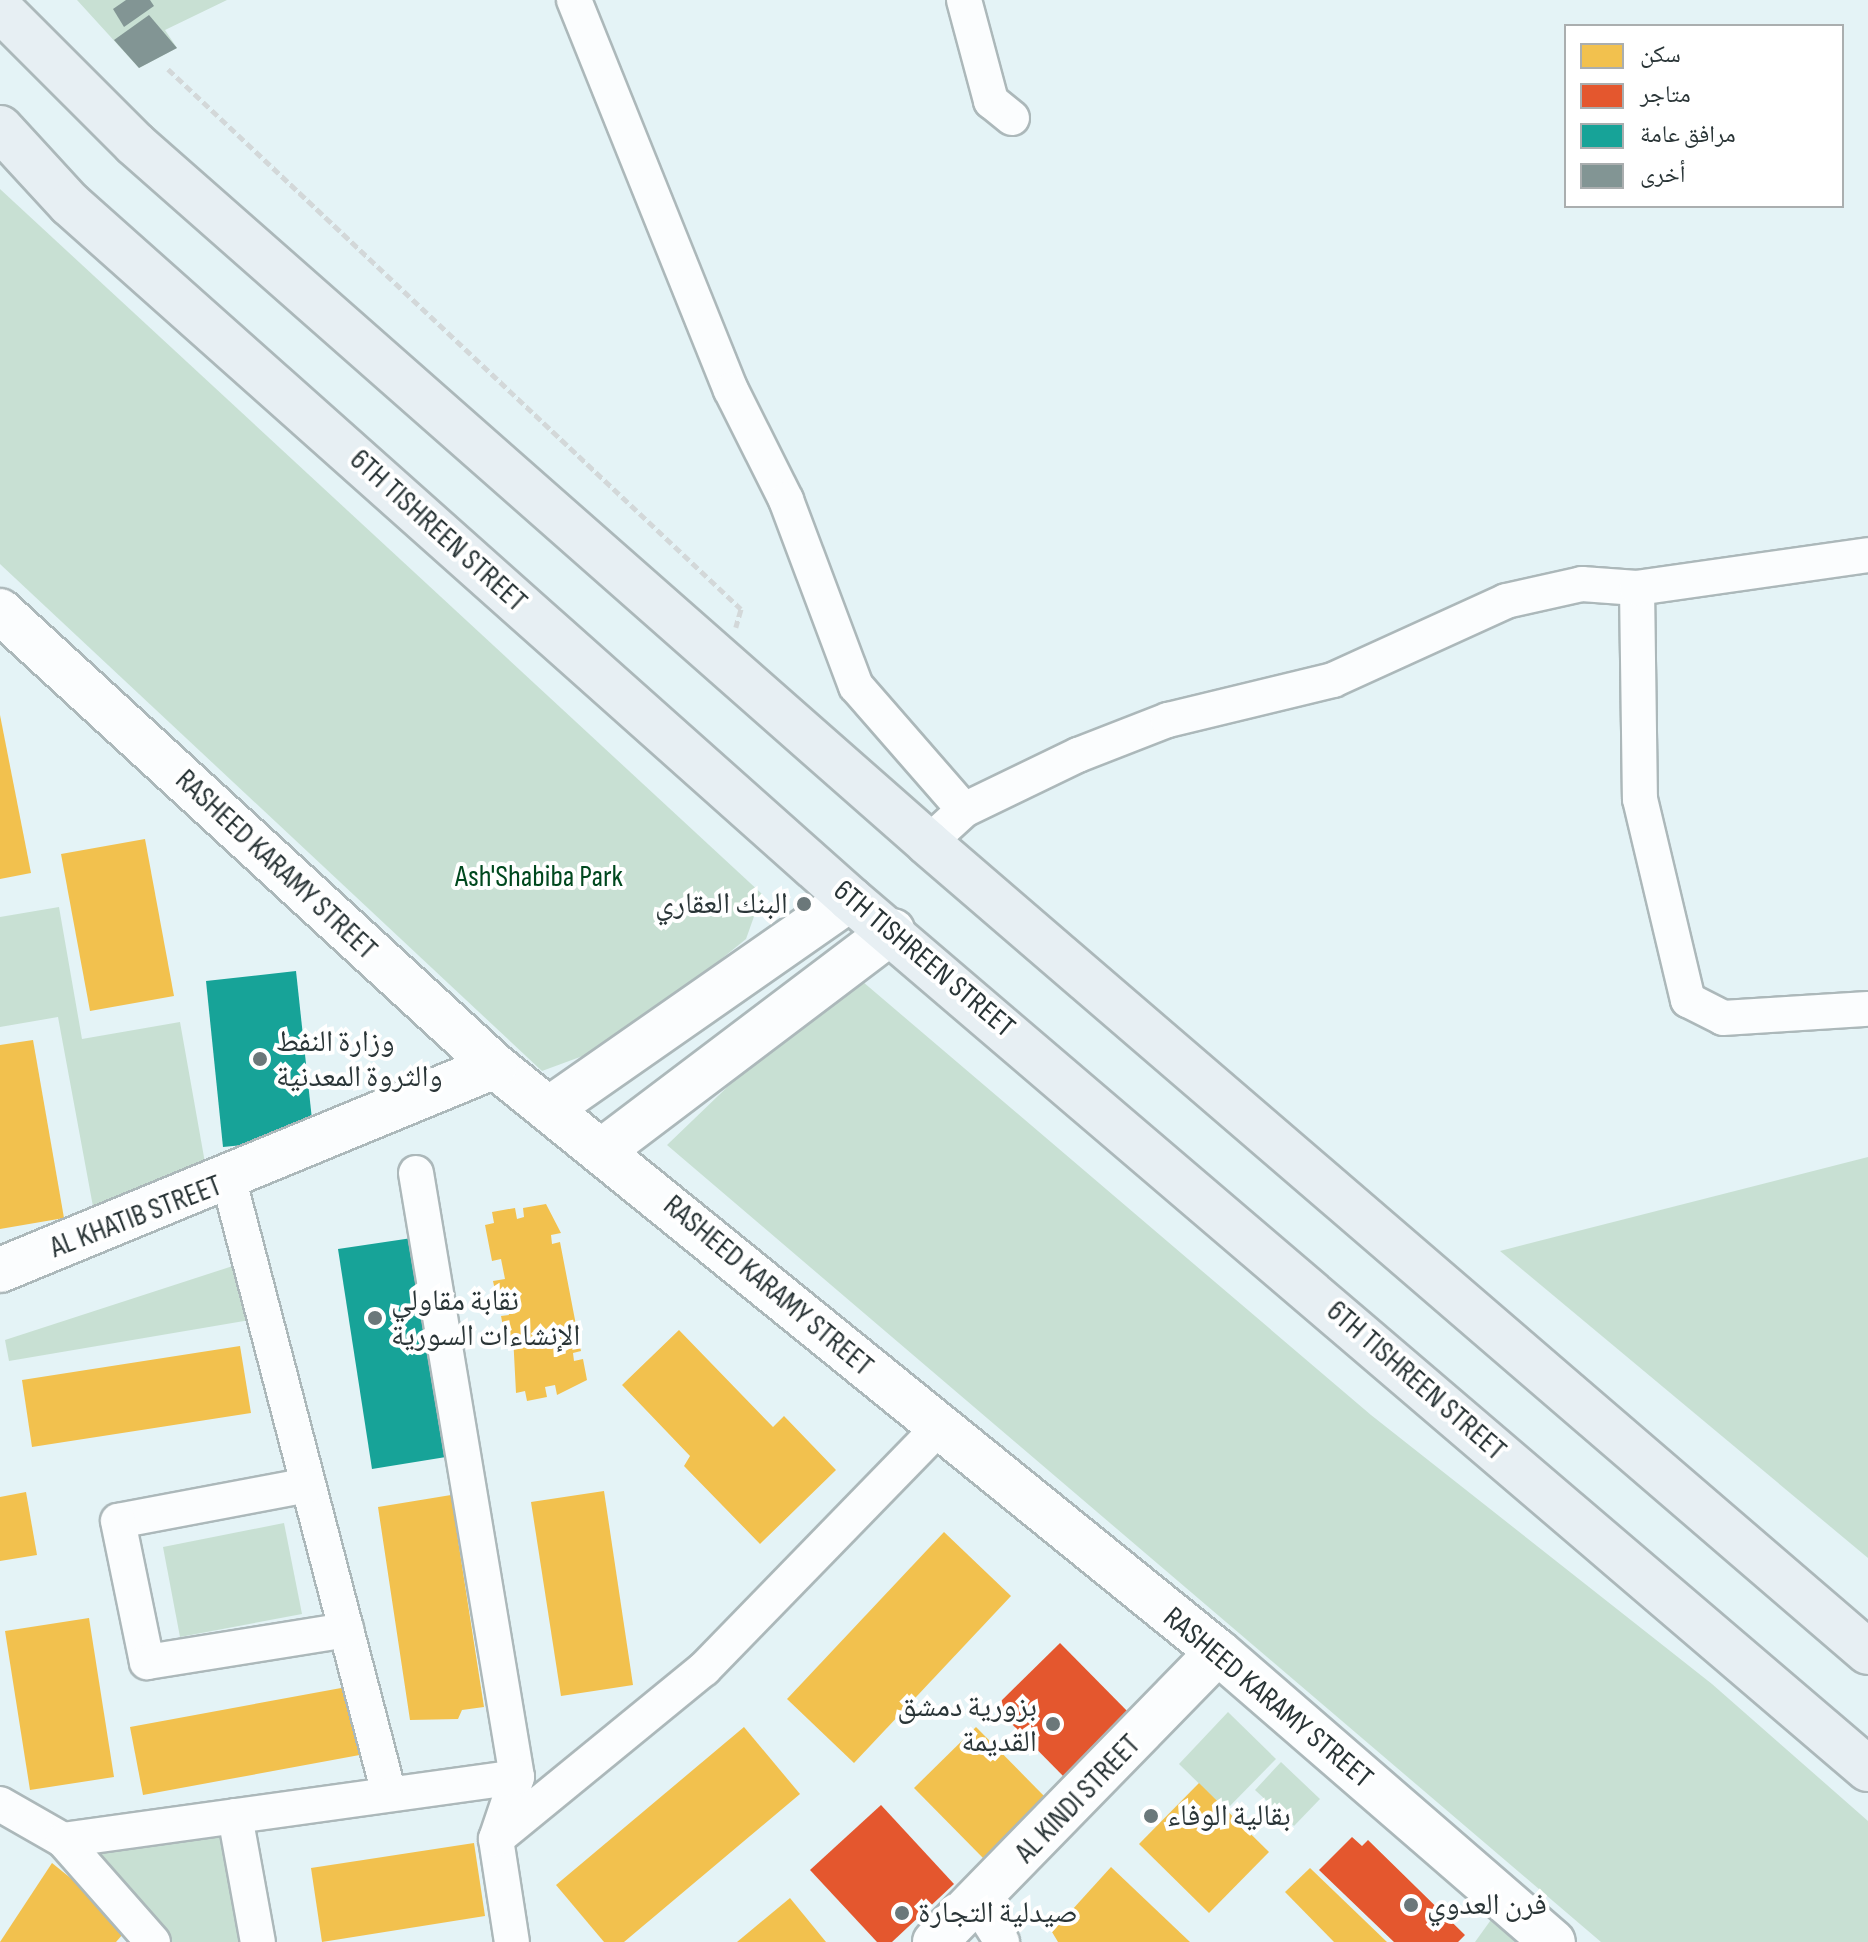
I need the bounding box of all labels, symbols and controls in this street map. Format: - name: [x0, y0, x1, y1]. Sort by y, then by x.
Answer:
- legend: [1564, 24, 1844, 208]
- text: سكن: [1640, 40, 1681, 69]
- text: متاجر: [1640, 80, 1691, 109]
- text: مرافق عامة: [1640, 120, 1736, 149]
- text: أخرى: [1640, 160, 1686, 189]
- street label: 6TH TISHREEN STREET: [342, 442, 534, 620]
- street label: RASHEED KARAMY STREET: [168, 762, 384, 968]
- park label: Ash'Shabiba Park: [455, 859, 623, 895]
- street label: 6TH TISHREEN STREET: [826, 873, 1022, 1045]
- place label: البنك العقاري: [655, 886, 788, 922]
- marker: البنك العقاري: [795, 895, 813, 913]
- place label: وزارة النفط والثروة المعدنية: [276, 1024, 443, 1094]
- marker: وزارة النفط والثروة المعدنية: [251, 1050, 269, 1068]
- street label: AL KHATIB STREET: [45, 1168, 227, 1266]
- street label: RASHEED KARAMY STREET: [656, 1188, 880, 1384]
- place label: نقابة مقاولي الإنشاءات السورية: [391, 1283, 580, 1354]
- street label: 6TH TISHREEN STREET: [1319, 1293, 1513, 1469]
- marker: نقابة مقاولي الإنشاءات السورية: [366, 1309, 384, 1327]
- street label: RASHEED KARAMY STREET: [1156, 1600, 1380, 1796]
- place label: بزورية دمشق القديمة: [897, 1689, 1037, 1760]
- marker: بزورية دمشق القديمة: [1044, 1715, 1062, 1733]
- street label: AL KINDI STREET: [1008, 1727, 1148, 1871]
- place label: بقالية الوفاء: [1167, 1798, 1291, 1834]
- marker: بقالية الوفاء: [1142, 1807, 1160, 1825]
- place label: فرن العدوي: [1427, 1887, 1547, 1923]
- place label: صيدلية التجارة: [918, 1895, 1078, 1931]
- marker: فرن العدوي: [1402, 1896, 1420, 1914]
- marker: صيدلية التجارة: [893, 1904, 911, 1922]

